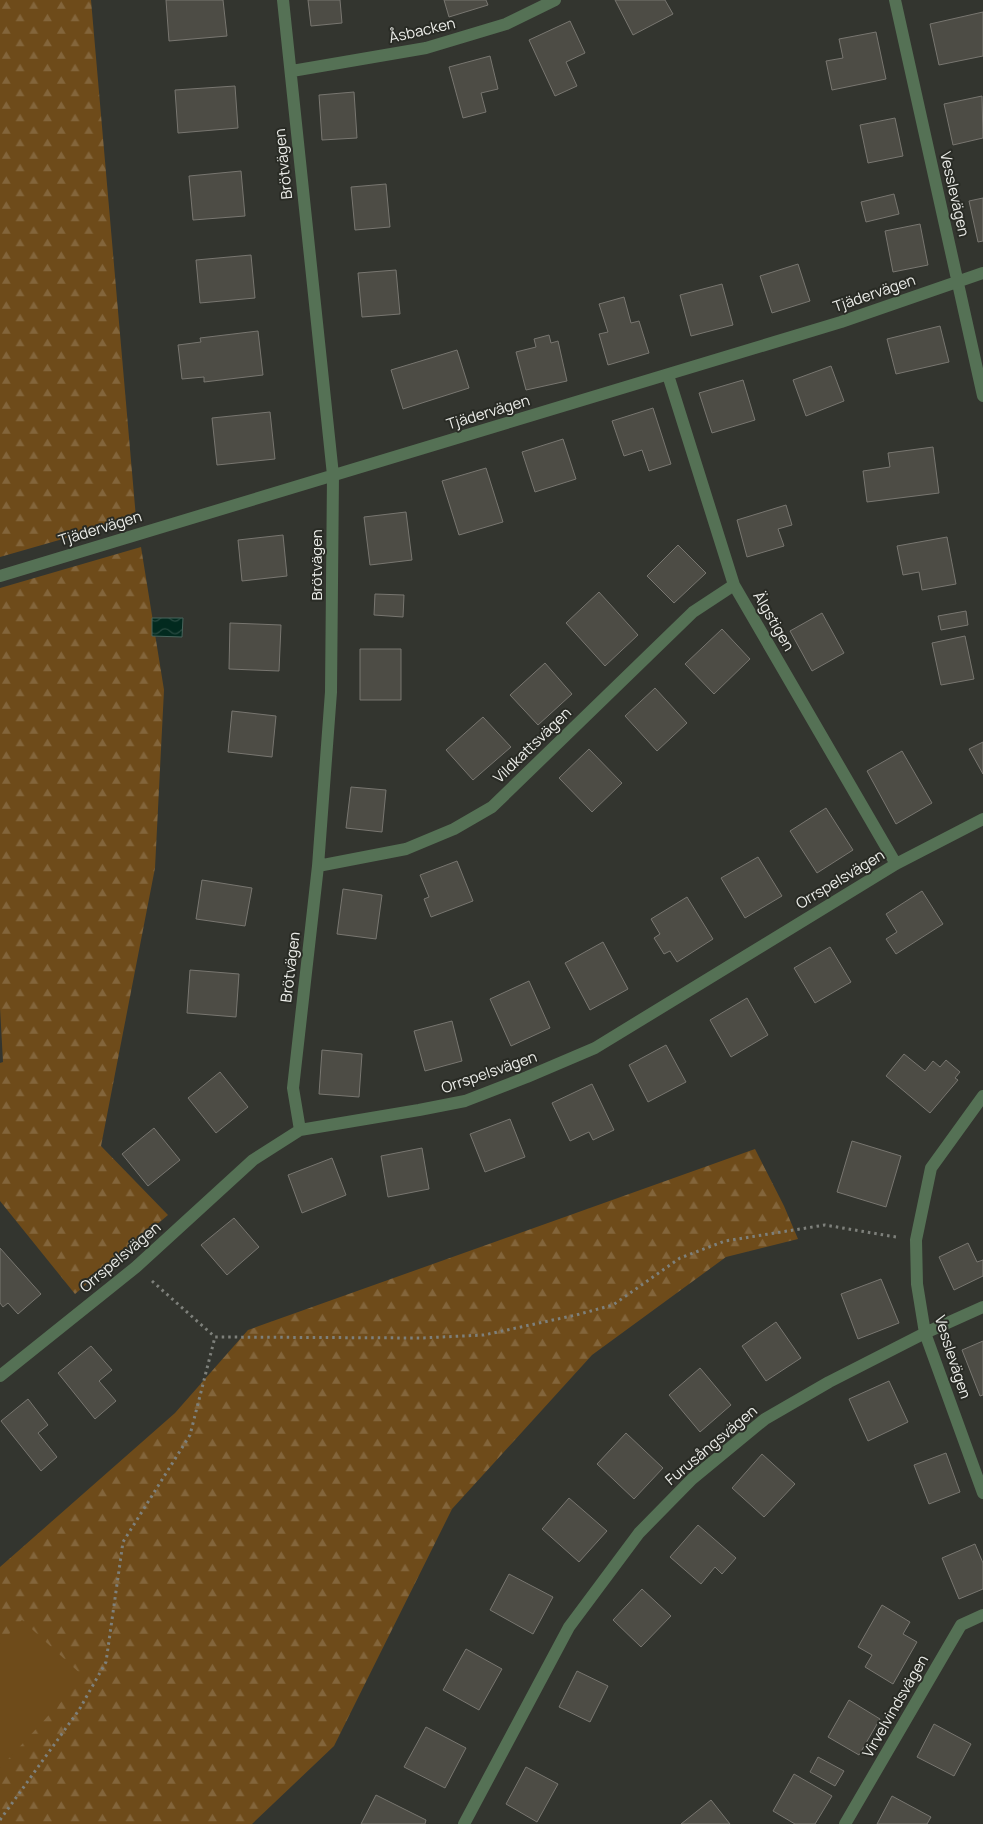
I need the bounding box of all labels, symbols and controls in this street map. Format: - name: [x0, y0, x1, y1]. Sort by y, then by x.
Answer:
- street label: Åsbacken: [387, 12, 457, 48]
- street label: Brötvägen: [269, 127, 297, 200]
- street label: Vesslevägen: [935, 150, 975, 239]
- street label: Tjädervägen: [830, 269, 918, 317]
- street label: Tjädervägen: [444, 389, 532, 435]
- street label: Tjädervägen: [56, 505, 144, 551]
- street label: Brötvägen: [306, 529, 327, 601]
- street label: Älgstigen: [749, 587, 800, 655]
- street label: Vildkattsvägen: [488, 702, 576, 788]
- street label: Orrspelsvägen: [792, 844, 888, 914]
- street label: Brötvägen: [275, 930, 305, 1004]
- street label: Orrspelsvägen: [438, 1046, 540, 1098]
- street label: Orrspelsvägen: [75, 1217, 165, 1297]
- street label: Vesslevägen: [930, 1313, 976, 1401]
- street label: Furusångsvägen: [661, 1400, 762, 1490]
- street label: Virvelvindsvägen: [857, 1651, 933, 1761]

